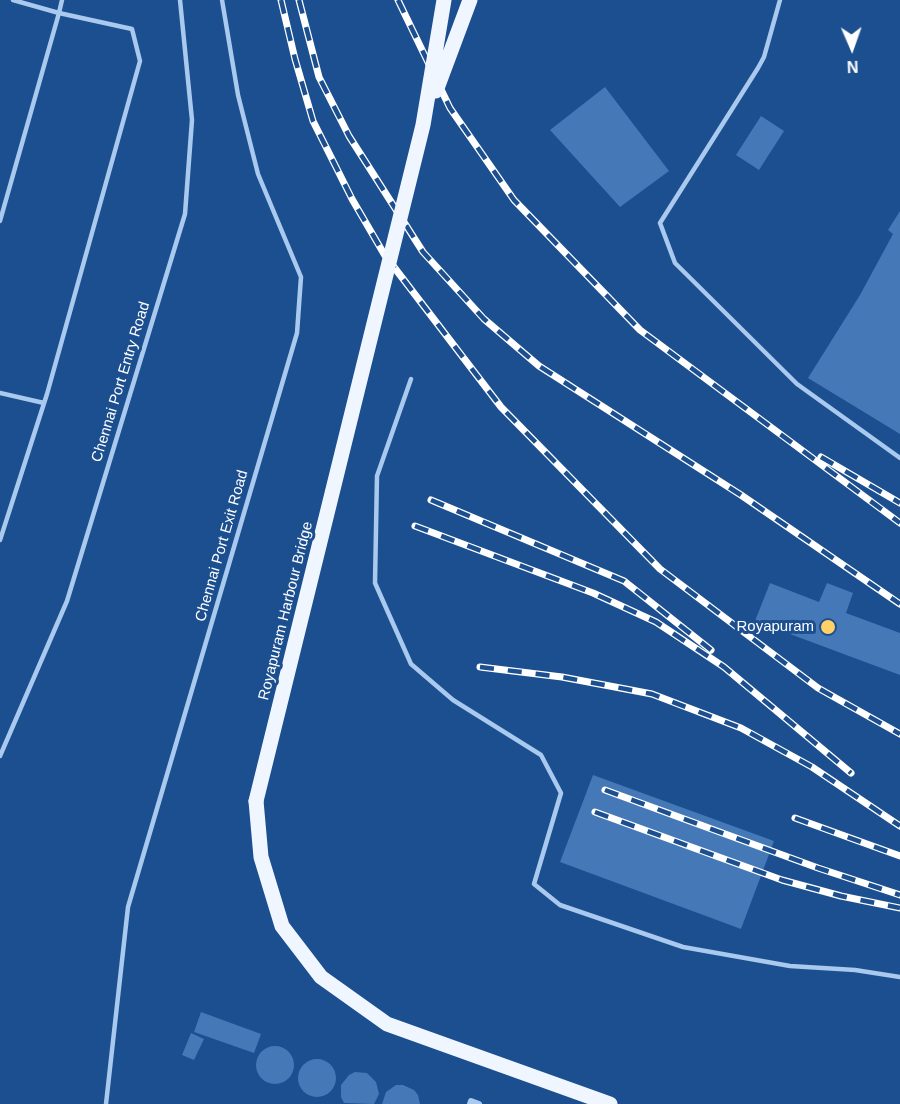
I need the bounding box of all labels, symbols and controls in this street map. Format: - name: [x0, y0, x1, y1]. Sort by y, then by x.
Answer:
- north arrow: [822, 18, 882, 78]
- text: N: [847, 58, 859, 75]
- street label: Chennai Port Entry Road: [88, 300, 154, 464]
- street label: Chennai Port Exit Road: [192, 468, 252, 624]
- street label: Royapuram Harbour Bridge: [255, 520, 317, 702]
- place label: Royapuram: [736, 618, 814, 636]
- marker: Royapuram: [819, 618, 837, 636]

